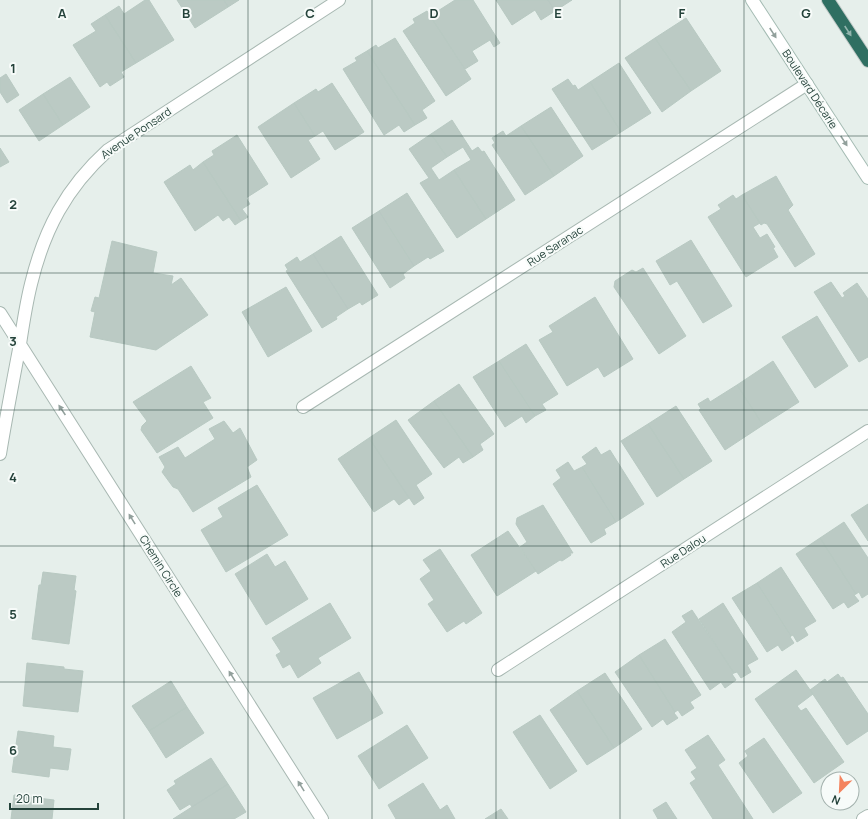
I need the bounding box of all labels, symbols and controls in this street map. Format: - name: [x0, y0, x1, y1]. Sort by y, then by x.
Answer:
- text: A: [58, 4, 67, 22]
- text: B: [182, 4, 190, 22]
- text: C: [305, 4, 315, 22]
- text: D: [429, 4, 439, 22]
- text: E: [554, 4, 562, 22]
- text: F: [679, 4, 686, 22]
- text: G: [801, 4, 811, 22]
- one-way arrow: [844, 26, 852, 36]
- one-way arrow: [769, 27, 777, 38]
- street label: Boulevard Décarie: [779, 46, 842, 132]
- text: 1: [10, 59, 16, 77]
- street label: Avenue Ponsard: [98, 104, 174, 162]
- one-way arrow: [840, 136, 848, 147]
- text: 2: [9, 195, 17, 213]
- street label: Rue Saranac: [524, 222, 585, 269]
- text: 3: [9, 332, 17, 350]
- one-way arrow: [58, 405, 66, 415]
- text: 4: [9, 468, 17, 486]
- one-way arrow: [128, 514, 136, 524]
- street label: Rue Dalou: [657, 530, 708, 571]
- street label: Chemin Circle: [136, 532, 187, 600]
- text: 5: [9, 605, 17, 623]
- one-way arrow: [228, 670, 235, 682]
- text: 6: [9, 741, 17, 759]
- north arrow: [820, 771, 860, 811]
- one-way arrow: [297, 781, 305, 791]
- scale bar: [10, 785, 98, 811]
- text: 20 m: [16, 790, 43, 807]
- text: N: [829, 792, 842, 809]

